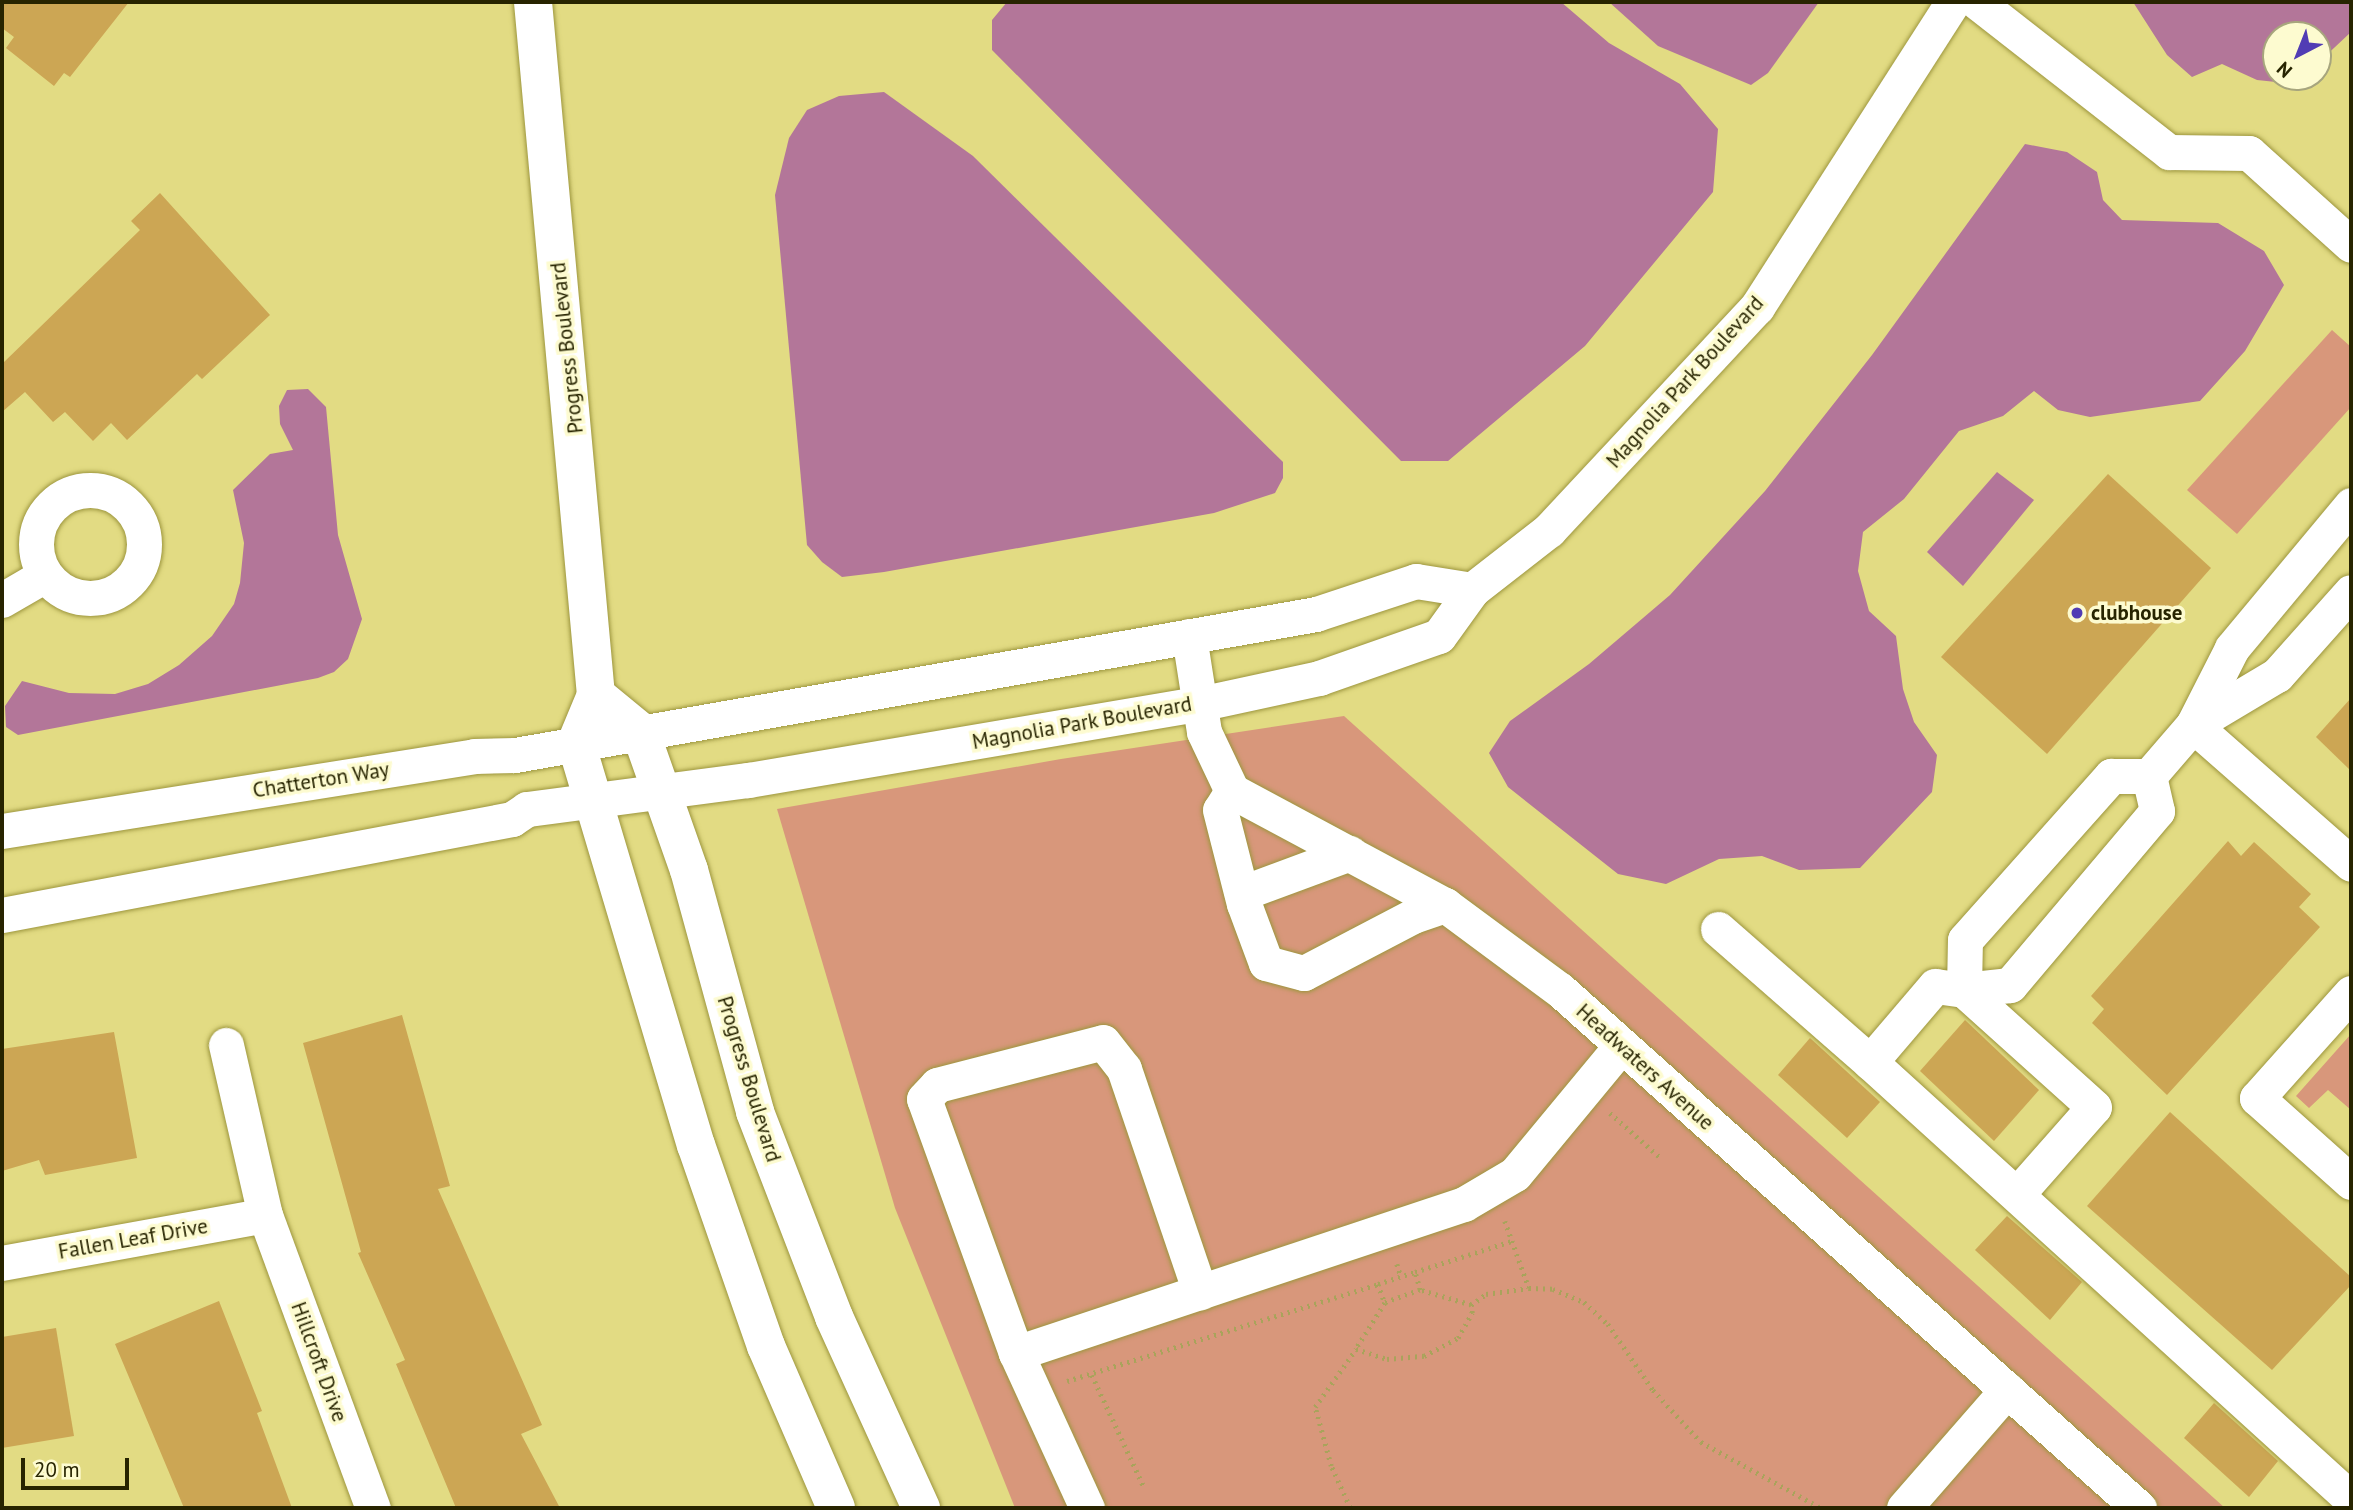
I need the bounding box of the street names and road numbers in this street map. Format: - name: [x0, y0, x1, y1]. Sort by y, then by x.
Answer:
- street label: Progress Boulevard: [545, 261, 589, 435]
- street label: Magnolia Park Boulevard: [1601, 291, 1769, 473]
- street label: Magnolia Park Boulevard: [970, 691, 1194, 755]
- street label: Chatterton Way: [251, 757, 391, 803]
- street label: Progress Boulevard: [712, 993, 786, 1165]
- street label: Headwaters Avenue: [1571, 998, 1719, 1136]
- street label: Fallen Leaf Drive: [56, 1213, 210, 1265]
- street label: Hillcroft Drive: [286, 1299, 352, 1425]

